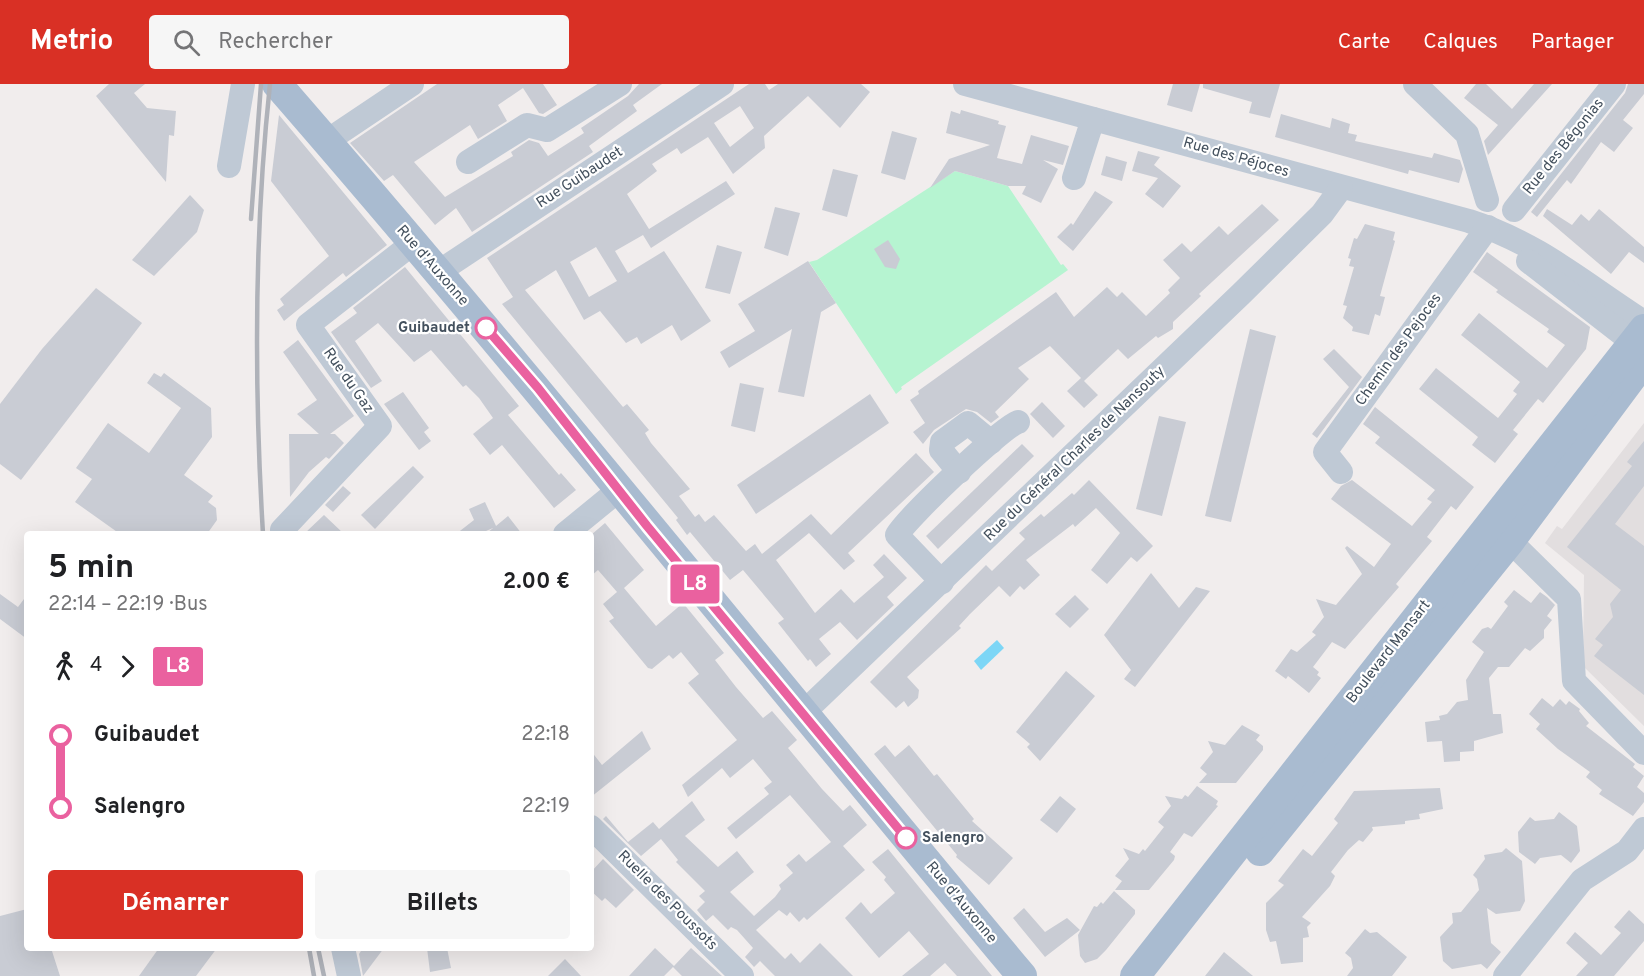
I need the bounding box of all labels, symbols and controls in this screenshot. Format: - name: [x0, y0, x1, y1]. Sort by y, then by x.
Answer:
- search box: [149, 15, 569, 69]
- text: Metrio: [30, 24, 113, 60]
- icon: search: [170, 26, 203, 59]
- text: Rechercher: [218, 29, 333, 56]
- text: Carte: [1338, 29, 1390, 56]
- text: Calques: [1423, 29, 1498, 56]
- text: Partager: [1531, 29, 1614, 56]
- street label: Rue des Bégonias: [1519, 95, 1609, 199]
- street label: Rue des Péjoces: [1181, 134, 1291, 182]
- street label: Rue Guibaudet: [533, 143, 627, 213]
- street label: Rue d'Auxonne: [392, 222, 472, 310]
- street label: Chemin des Pejoces: [1352, 290, 1446, 410]
- marker: Guibaudet: [475, 317, 497, 339]
- place label: Guibaudet: [398, 319, 470, 338]
- street label: Rue du Gaz: [318, 344, 378, 418]
- street label: Rue du Général Charles de Nansouty: [981, 362, 1170, 546]
- text: 5 min: [48, 548, 134, 590]
- line badge: L8: [668, 564, 722, 604]
- text: 2.00 €: [503, 569, 570, 596]
- text: L8: [682, 571, 708, 598]
- text: 22:14 – 22:19 · Bus: [48, 592, 208, 618]
- street label: Boulevard Mansart: [1343, 596, 1435, 708]
- icon: walk: [48, 650, 81, 683]
- icon: forward: [111, 650, 144, 683]
- text: 4: [90, 653, 102, 679]
- text: L8: [165, 653, 191, 680]
- text: Guibaudet: [94, 722, 200, 749]
- text: 22:18: [521, 722, 570, 748]
- text: Salengro: [94, 794, 185, 821]
- text: 22:19: [522, 794, 570, 820]
- marker: Salengro: [895, 827, 917, 849]
- place label: Salengro: [922, 829, 984, 848]
- street label: Ruelle des Poussots: [613, 847, 721, 955]
- street label: Rue d'Auxonne: [921, 858, 1001, 948]
- button: Démarrer: [48, 870, 303, 939]
- button: Billets: [315, 870, 570, 939]

